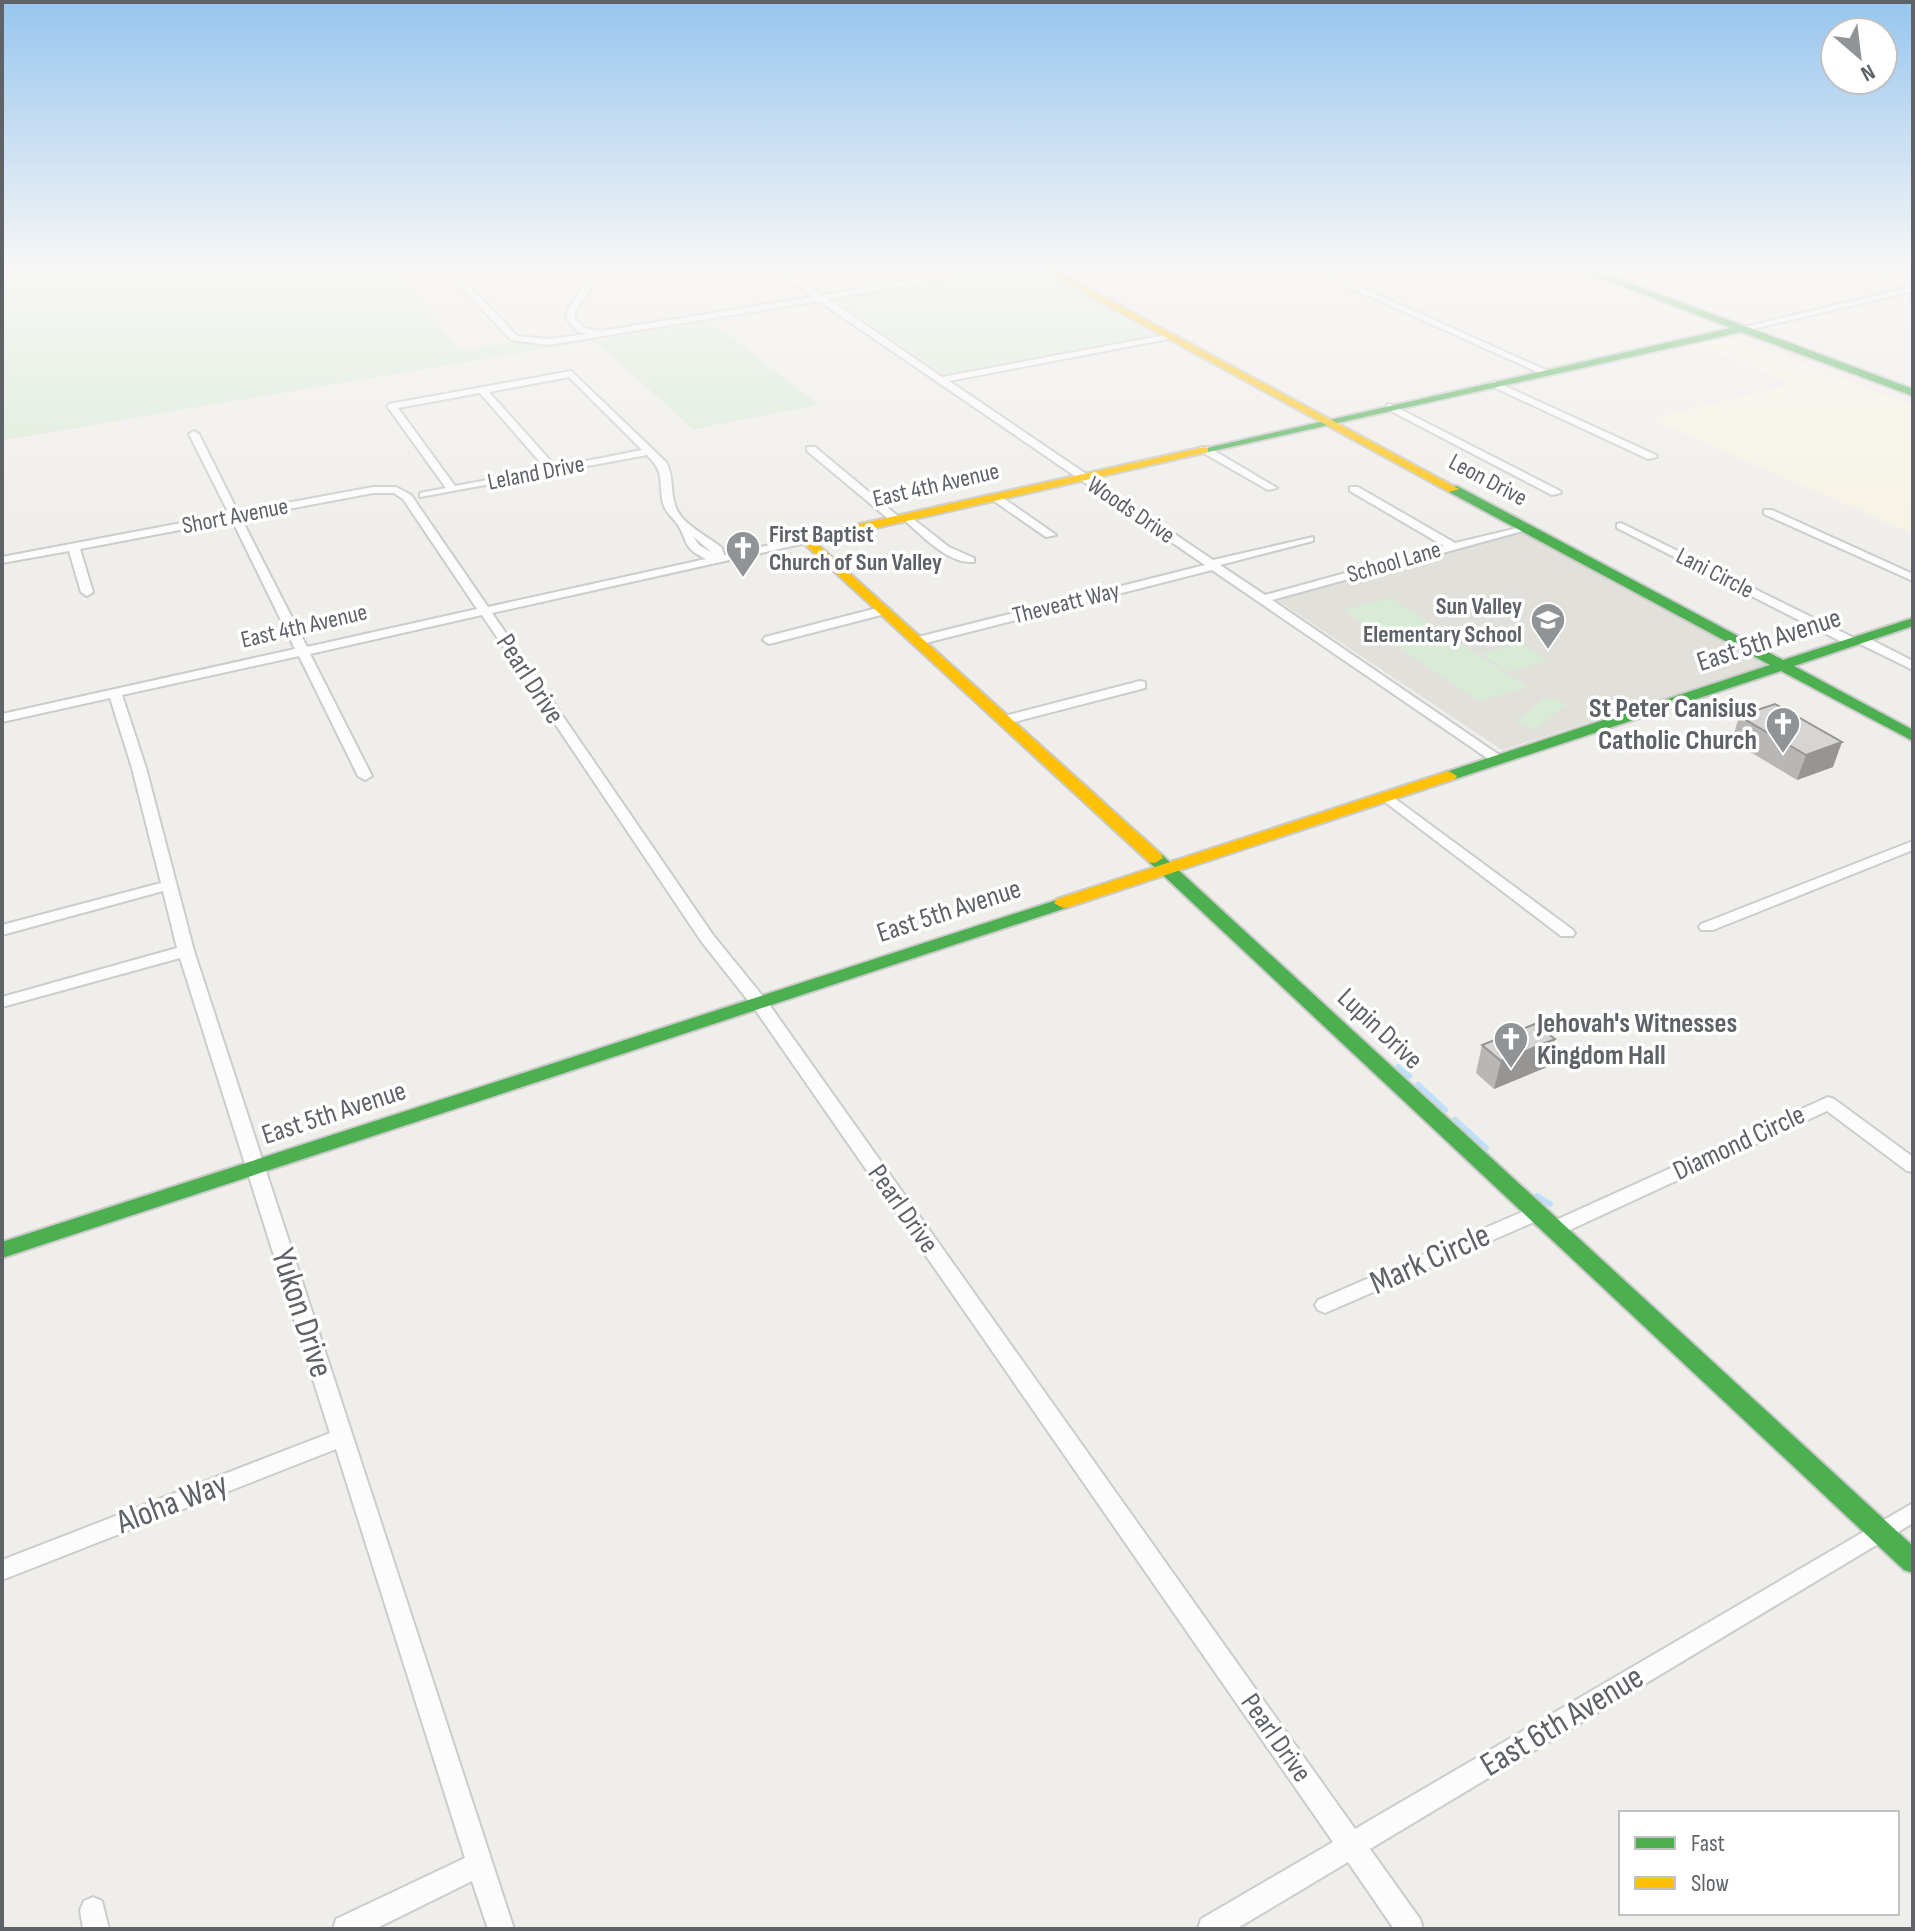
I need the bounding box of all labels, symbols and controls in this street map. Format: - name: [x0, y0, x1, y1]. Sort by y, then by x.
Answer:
- north arrow: [1819, 16, 1899, 96]
- text: N: [1856, 58, 1879, 87]
- street label: Leon Drive: [1444, 447, 1532, 513]
- street label: Leland Drive: [485, 449, 587, 497]
- street label: East 4th Avenue: [870, 456, 1002, 514]
- street label: Woods Drive: [1082, 470, 1180, 550]
- street label: Short Avenue: [179, 492, 291, 540]
- place label: First Baptist Church of Sun Valley: [769, 520, 942, 577]
- church icon: First Baptist Church of Sun Valley: [724, 529, 762, 579]
- street label: School Lane: [1344, 535, 1444, 589]
- street label: Lani Circle: [1671, 541, 1759, 605]
- street label: Theveatt Way: [1010, 576, 1122, 630]
- place label: Sun Valley Elementary School: [1363, 592, 1522, 649]
- street label: East 4th Avenue: [238, 597, 370, 655]
- school or university icon: Sun Valley Elementary School: [1529, 601, 1567, 651]
- street label: East 5th Avenue: [1693, 601, 1845, 679]
- street label: Pearl Drive: [489, 628, 571, 730]
- place label: St Peter Canisius Catholic Church: [1589, 692, 1757, 757]
- church icon: St Peter Canisius Catholic Church: [1764, 705, 1802, 755]
- street label: East 5th Avenue: [873, 872, 1025, 950]
- street label: Lupin Drive: [1331, 981, 1429, 1077]
- place label: Jehovah's Witnesses Kingdom Hall: [1536, 1007, 1737, 1072]
- church icon: Jehovah's Witnesses Kingdom Hall: [1492, 1020, 1530, 1070]
- street label: East 5th Avenue: [258, 1074, 410, 1152]
- street label: Diamond Circle: [1668, 1098, 1810, 1188]
- street label: Pearl Drive: [861, 1158, 945, 1260]
- street label: Mark Circle: [1364, 1214, 1496, 1304]
- street label: Yukon Drive: [262, 1243, 342, 1383]
- street label: Aloha Way: [110, 1463, 233, 1543]
- street label: East 6th Avenue: [1473, 1656, 1651, 1786]
- street label: Pearl Drive: [1234, 1687, 1318, 1789]
- legend: [1619, 1811, 1899, 1915]
- text: Fast: [1691, 1829, 1725, 1858]
- text: Slow: [1691, 1869, 1729, 1898]

